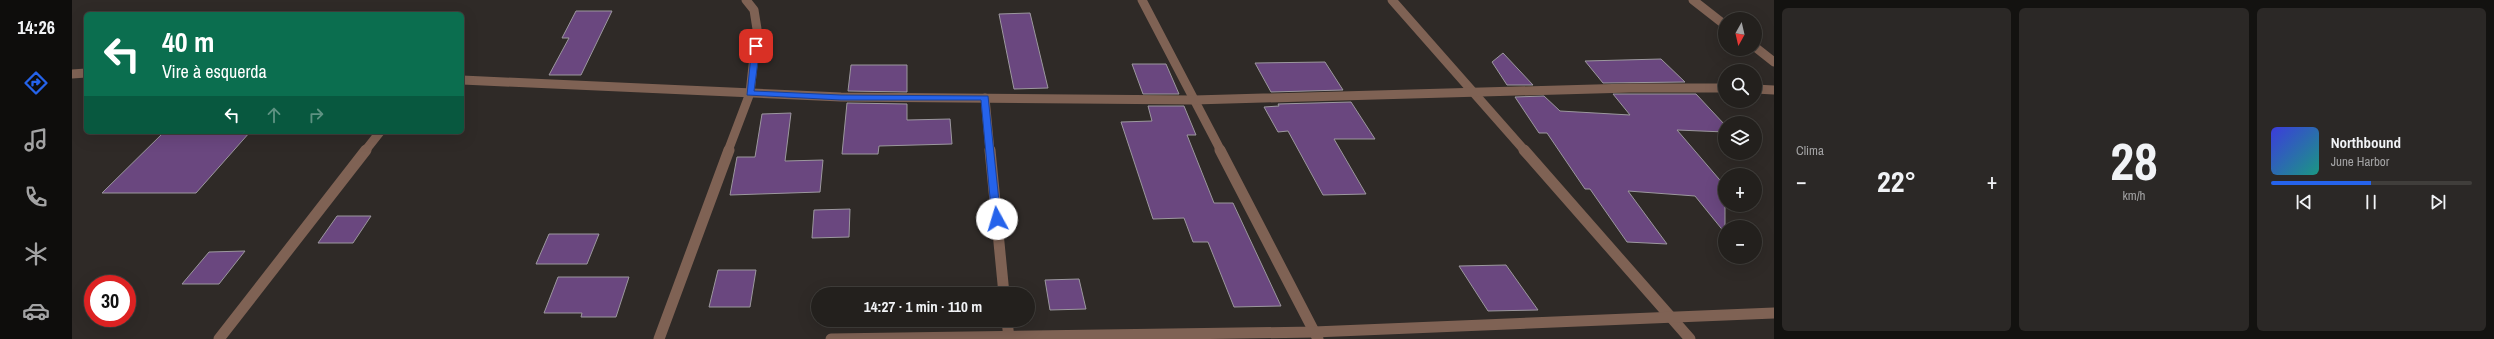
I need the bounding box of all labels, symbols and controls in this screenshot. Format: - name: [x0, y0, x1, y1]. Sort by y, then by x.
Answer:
- north arrow: [1718, 12, 1762, 56]
- map controls: [1718, 12, 1762, 264]
- text: 14:26: [17, 15, 55, 40]
- text: 40 m: [162, 23, 214, 61]
- icon: left: [96, 28, 148, 80]
- pin: [739, 29, 773, 63]
- icon: arrive: [745, 35, 767, 57]
- text: Vire à esquerda: [162, 59, 267, 84]
- button: search: [1718, 64, 1762, 108]
- icon: directions: [22, 69, 50, 97]
- icon: left: [221, 104, 243, 126]
- icon: ahead: [263, 104, 285, 126]
- icon: right: [305, 104, 327, 126]
- button: layers: [1718, 116, 1762, 160]
- icon: music: [22, 126, 50, 154]
- text: 28: [2110, 126, 2158, 196]
- text: Northbound: [2331, 132, 2401, 153]
- text: Clima: [1796, 142, 1824, 159]
- text: June Harbor: [2331, 153, 2389, 170]
- text: 22°: [1877, 161, 1916, 201]
- text: −: [1796, 166, 1807, 196]
- text: +: [1987, 166, 1997, 196]
- button: +: [1718, 168, 1762, 212]
- icon: phone: [22, 183, 50, 211]
- text: km/h: [2122, 187, 2146, 204]
- icon: previous: [2293, 191, 2315, 213]
- icon: pause: [2360, 191, 2382, 213]
- icon: next: [2427, 191, 2449, 213]
- position arrow: [976, 198, 1018, 240]
- button: −: [1718, 220, 1762, 264]
- icon: climate: [22, 240, 50, 268]
- speed limit sign: 30: [84, 275, 136, 327]
- text: 14:27 · 1 min · 110 m: [864, 296, 982, 317]
- icon: car: [22, 297, 50, 325]

